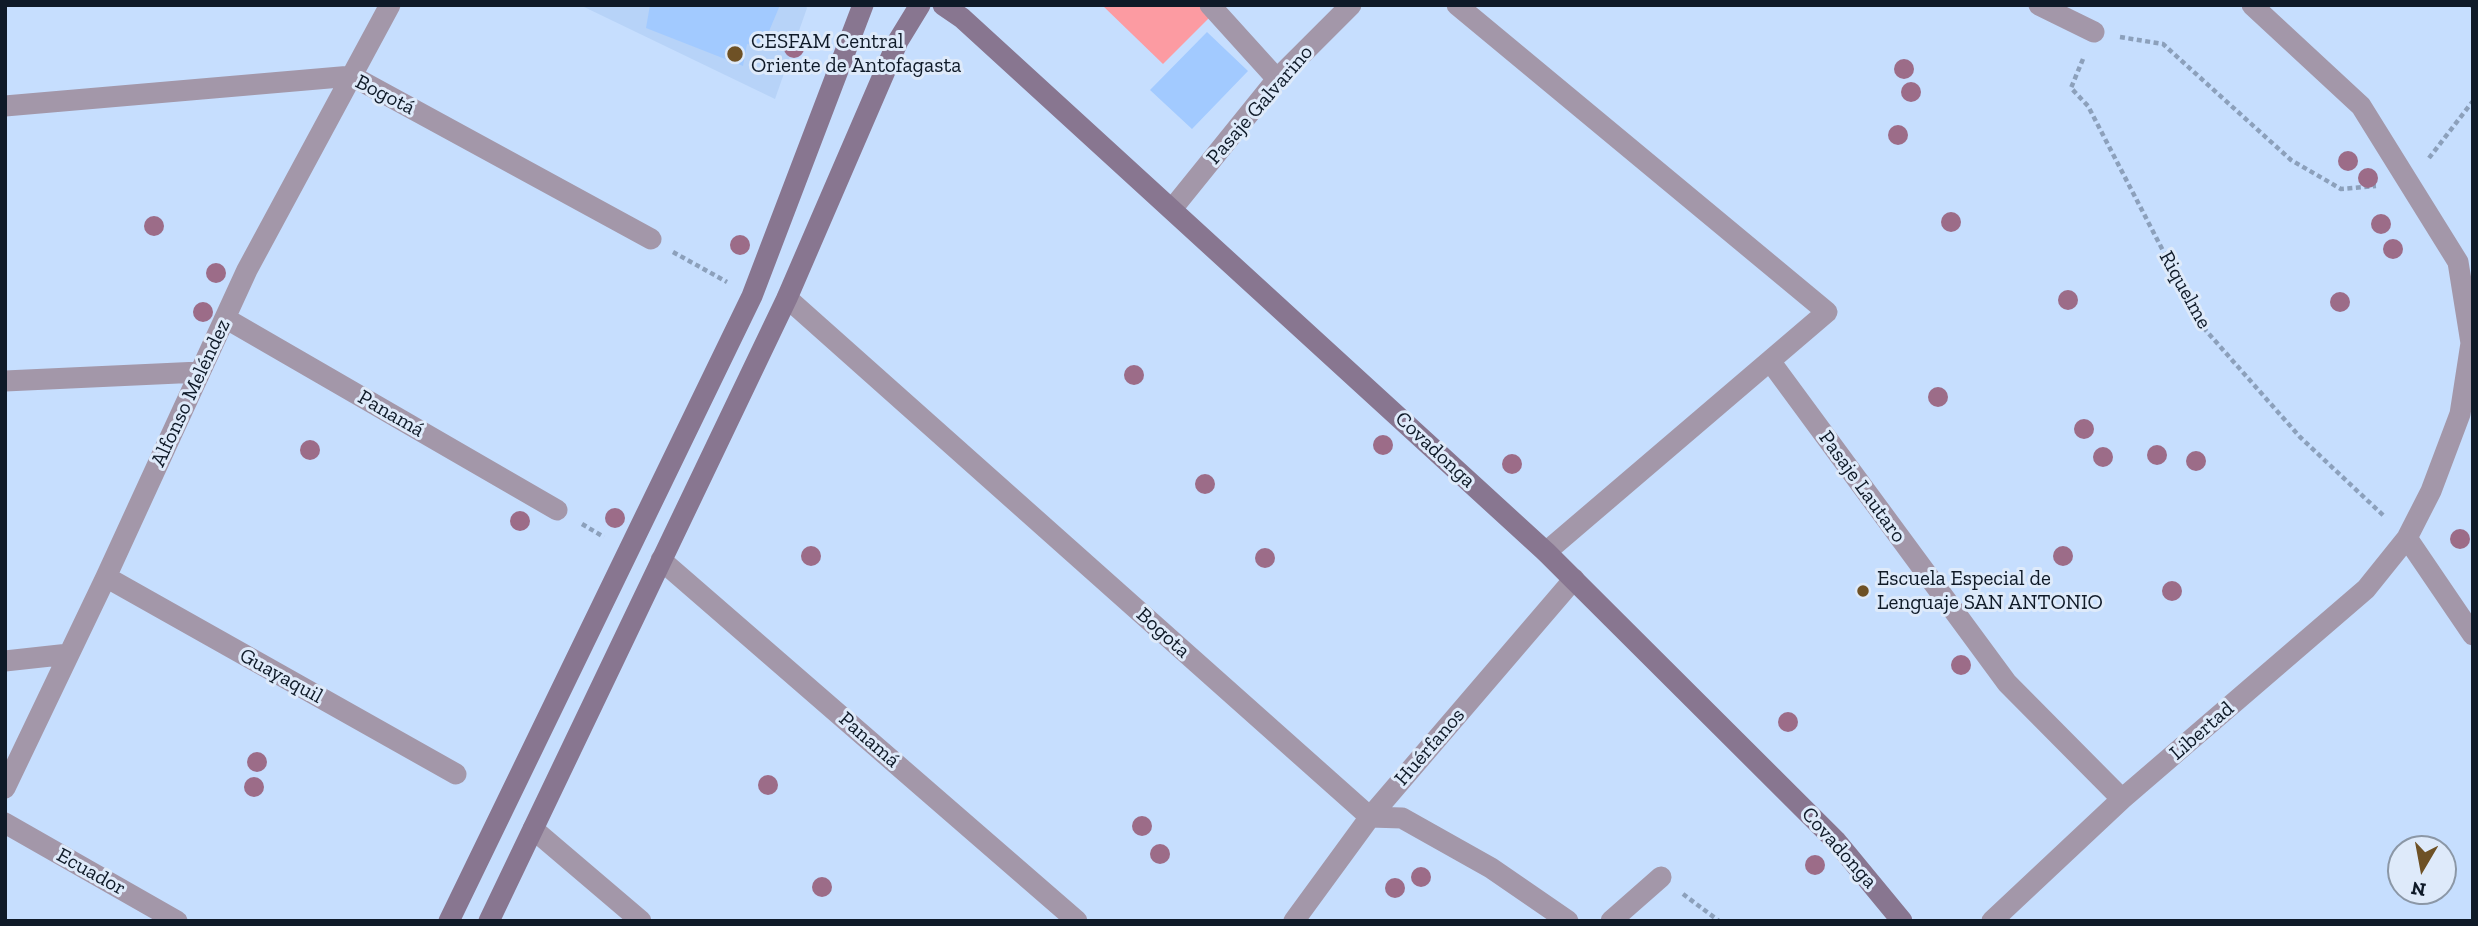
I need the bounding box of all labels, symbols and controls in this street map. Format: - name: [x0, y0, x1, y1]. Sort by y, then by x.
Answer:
- place label: CESFAM Central Oriente de Antofagasta: [751, 29, 961, 79]
- street label: Pasaje Galvarino: [1201, 40, 1319, 170]
- marker: CESFAM Central Oriente de Antofagasta: [725, 44, 745, 64]
- street label: Bogotá: [351, 69, 419, 121]
- street label: Riquelme: [2153, 247, 2217, 333]
- street label: Alfonso Meléndez: [146, 315, 236, 471]
- street label: Panamá: [353, 385, 429, 443]
- street label: Covadonga: [1390, 406, 1480, 494]
- street label: Pasaje Lautaro: [1813, 426, 1911, 548]
- place label: Escuela Especial de Lenguaje SAN ANTONIO: [1877, 566, 2103, 616]
- marker: Escuela Especial de Lenguaje SAN ANTONIO: [1855, 583, 1871, 599]
- street label: Bogota: [1131, 602, 1195, 664]
- street label: Guayaquil: [235, 643, 327, 709]
- street label: Libertad: [2165, 696, 2239, 766]
- street label: Huérfanos: [1389, 703, 1471, 791]
- street label: Panamá: [833, 707, 905, 773]
- street label: Covadonga: [1796, 802, 1882, 894]
- north arrow: [2387, 835, 2457, 905]
- street label: Ecuador: [52, 843, 130, 901]
- text: N: [2410, 877, 2428, 902]

